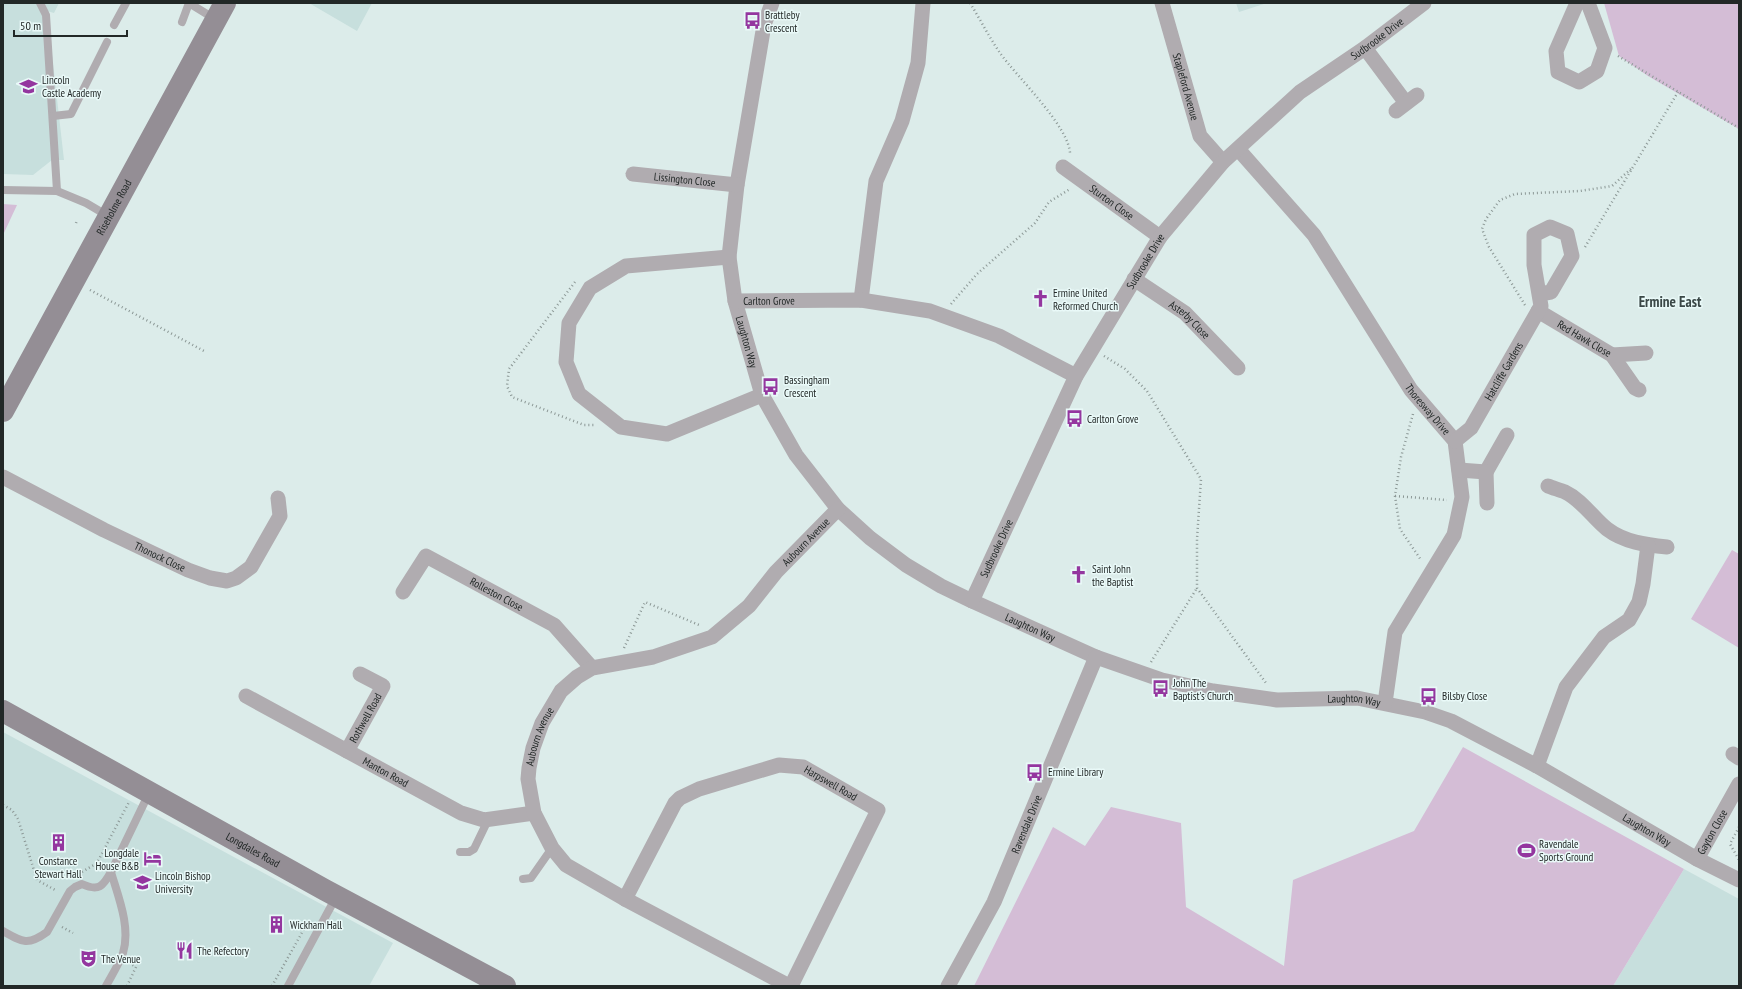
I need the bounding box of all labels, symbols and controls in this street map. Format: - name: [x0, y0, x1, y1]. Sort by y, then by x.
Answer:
- place label: Brattleby Crescent: [765, 8, 800, 35]
- bus stop icon: Brattleby Crescent: [742, 11, 762, 31]
- scale bar: [14, 12, 127, 38]
- street label: Sudbrooke Drive: [1348, 14, 1407, 63]
- text: 50 m: [20, 18, 41, 33]
- street label: Stapleford Avenue: [1170, 51, 1202, 122]
- place label: Lincoln Castle Academy: [42, 73, 102, 100]
- school or university icon: Lincoln Castle Academy: [19, 76, 39, 96]
- street label: Lissington Close: [653, 169, 717, 190]
- street label: Riseholme Road: [93, 177, 135, 237]
- street label: Sturton Close: [1087, 181, 1137, 223]
- street label: Sudbrooke Drive: [1123, 230, 1168, 292]
- place label: Ermine United Reformed Church: [1053, 286, 1118, 313]
- church icon: Ermine United Reformed Church: [1030, 289, 1050, 309]
- district label: Ermine East: [1639, 292, 1702, 311]
- street label: Carlton Grove: [743, 294, 795, 308]
- street label: Asterby Close: [1166, 297, 1213, 342]
- street label: Laughton Way: [733, 314, 761, 370]
- street label: Red Hawk Close: [1555, 317, 1614, 360]
- street label: Hatcliffe Gardens: [1481, 339, 1526, 403]
- place label: Bassingham Crescent: [784, 373, 829, 400]
- bus stop icon: Bassingham Crescent: [761, 376, 781, 396]
- street label: Thoresway Drive: [1402, 381, 1454, 438]
- bus stop icon: Carlton Grove: [1064, 409, 1084, 429]
- place label: Carlton Grove: [1087, 412, 1139, 426]
- street label: Aubourn Avenue: [779, 514, 833, 569]
- street label: Sudbrooke Drive: [977, 517, 1016, 580]
- street label: Thonock Close: [132, 538, 188, 575]
- place label: Saint John the Baptist: [1092, 562, 1133, 589]
- church icon: Saint John the Baptist: [1069, 565, 1089, 585]
- street label: Rolleston Close: [468, 574, 526, 614]
- street label: Laughton Way: [1003, 610, 1058, 645]
- place label: John The Baptist's Church: [1172, 676, 1234, 703]
- bus stop icon: John The Baptist's Church: [1150, 679, 1170, 699]
- bus stop icon: Bilsby Close: [1419, 686, 1439, 706]
- place label: Bilsby Close: [1442, 689, 1488, 703]
- street label: Rothwell Road: [346, 690, 385, 745]
- street label: Laughton Way: [1327, 691, 1383, 710]
- street label: Aubourn Avenue: [523, 704, 557, 767]
- street label: Manton Road: [360, 754, 411, 790]
- street label: Harpswell Road: [802, 762, 860, 804]
- bus stop icon: Ermine Library: [1025, 762, 1045, 782]
- place label: Ermine Library: [1048, 765, 1104, 779]
- street label: Ravendale Drive: [1008, 793, 1045, 856]
- street label: Gayton Close: [1694, 807, 1731, 857]
- street label: Laughton Way: [1620, 810, 1674, 850]
- street label: Longdales Road: [224, 829, 283, 871]
- building icon: Constance Stewart Hall: [48, 833, 68, 853]
- place label: Ravendale Sports Ground: [1539, 837, 1593, 864]
- sports icon: Ravendale Sports Ground: [1516, 840, 1536, 860]
- place label: Longdale House B&B: [95, 846, 139, 873]
- hotel icon: Longdale House B&B: [142, 849, 162, 869]
- place label: Constance Stewart Hall: [34, 854, 82, 881]
- place label: Lincoln Bishop University: [155, 869, 211, 896]
- school or university icon: Lincoln Bishop University: [132, 872, 152, 892]
- building icon: Wickham Hall: [267, 915, 287, 935]
- place label: Wickham Hall: [290, 918, 343, 932]
- restaurant icon: The Refectory: [174, 941, 194, 961]
- place label: The Refectory: [197, 944, 250, 958]
- theatre icon: The Venue: [78, 949, 98, 969]
- place label: The Venue: [101, 952, 141, 966]

